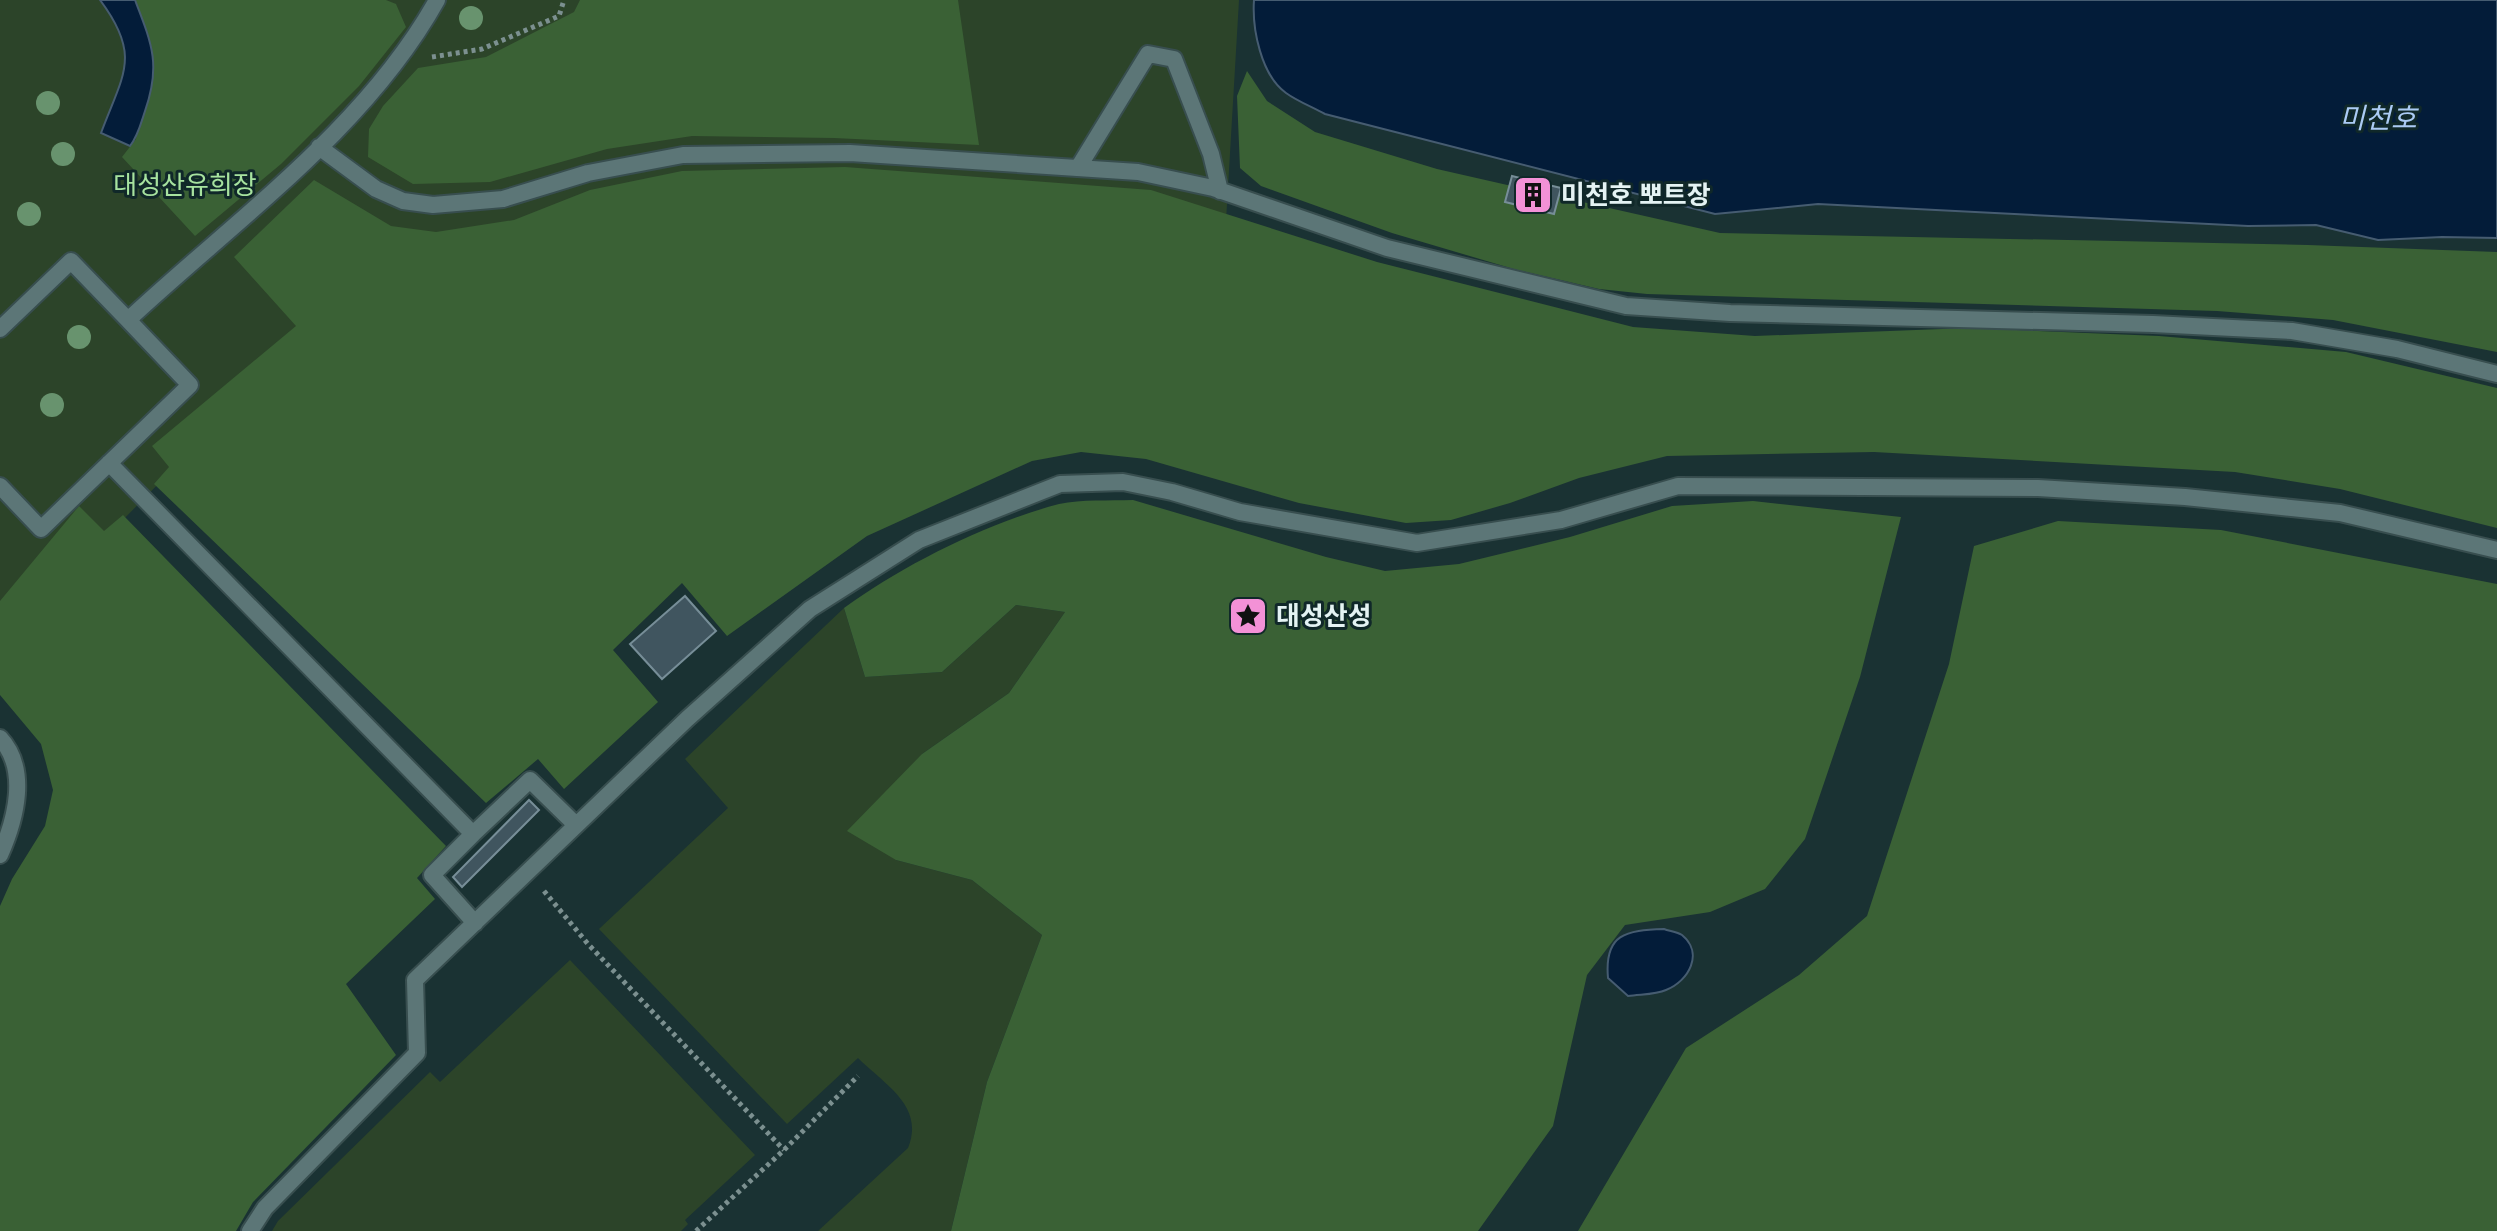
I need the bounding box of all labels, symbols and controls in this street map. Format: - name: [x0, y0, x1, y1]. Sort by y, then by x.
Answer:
- water label: 미천호: [2339, 102, 2419, 135]
- park label: 대성산유희장: [113, 170, 257, 201]
- building icon: 미천호 뽀트장: [1512, 174, 1554, 216]
- place label: 미천호 뽀트장: [1561, 180, 1711, 211]
- place icon: 대성산성: [1227, 595, 1269, 637]
- place label: 대성산성: [1276, 601, 1372, 632]

